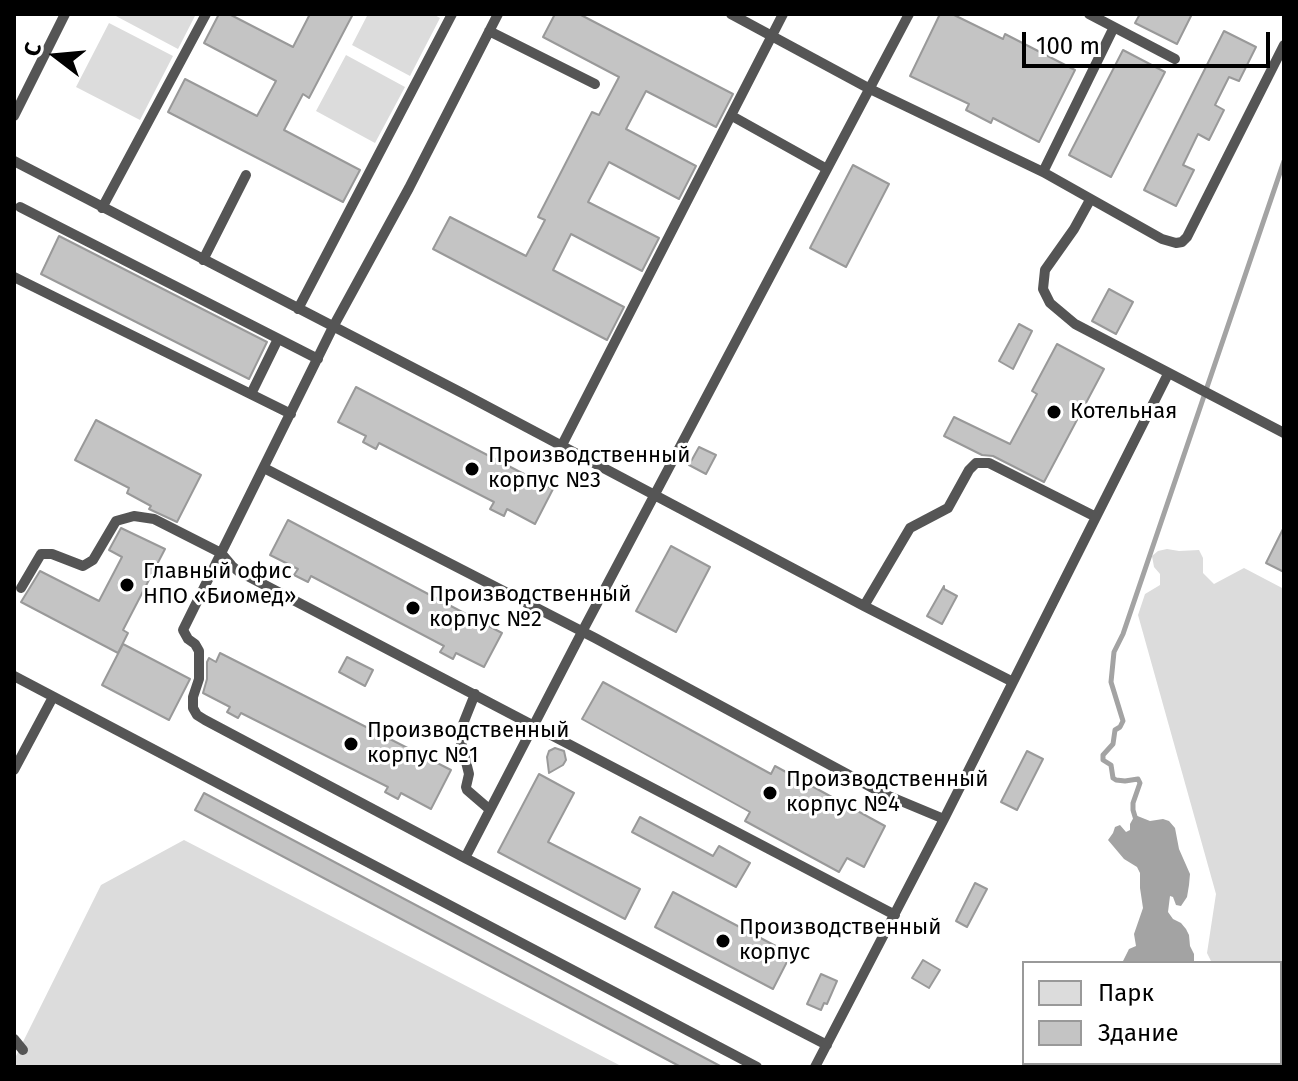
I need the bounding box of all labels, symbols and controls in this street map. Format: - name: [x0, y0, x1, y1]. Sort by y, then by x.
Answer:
- north arrow: [16, 16, 96, 96]
- scale bar: [1026, 16, 1274, 66]
- text: 100 m: [1036, 32, 1100, 60]
- text: С: [18, 39, 47, 59]
- place label: Котельная: [1070, 399, 1177, 425]
- marker: Котельная: [1045, 403, 1063, 421]
- place label: Производственный корпус №3: [488, 443, 690, 494]
- marker: Производственный корпус №3: [463, 460, 481, 478]
- place label: Главный офис НПО «Биомед»: [143, 559, 297, 610]
- marker: Главный офис НПО «Биомед»: [118, 576, 136, 594]
- place label: Производственный корпус №2: [429, 582, 631, 634]
- marker: Производственный корпус №2: [404, 599, 422, 617]
- place label: Производственный корпус №1: [367, 718, 569, 770]
- marker: Производственный корпус №1: [342, 735, 360, 753]
- place label: Производственный корпус №4: [786, 767, 988, 818]
- marker: Производственный корпус №4: [761, 784, 779, 802]
- place label: Производственный корпус: [739, 915, 941, 966]
- marker: Производственный корпус: [714, 932, 732, 950]
- legend: [1022, 961, 1282, 1065]
- text: Парк: [1098, 979, 1154, 1007]
- text: Здание: [1098, 1019, 1179, 1047]

